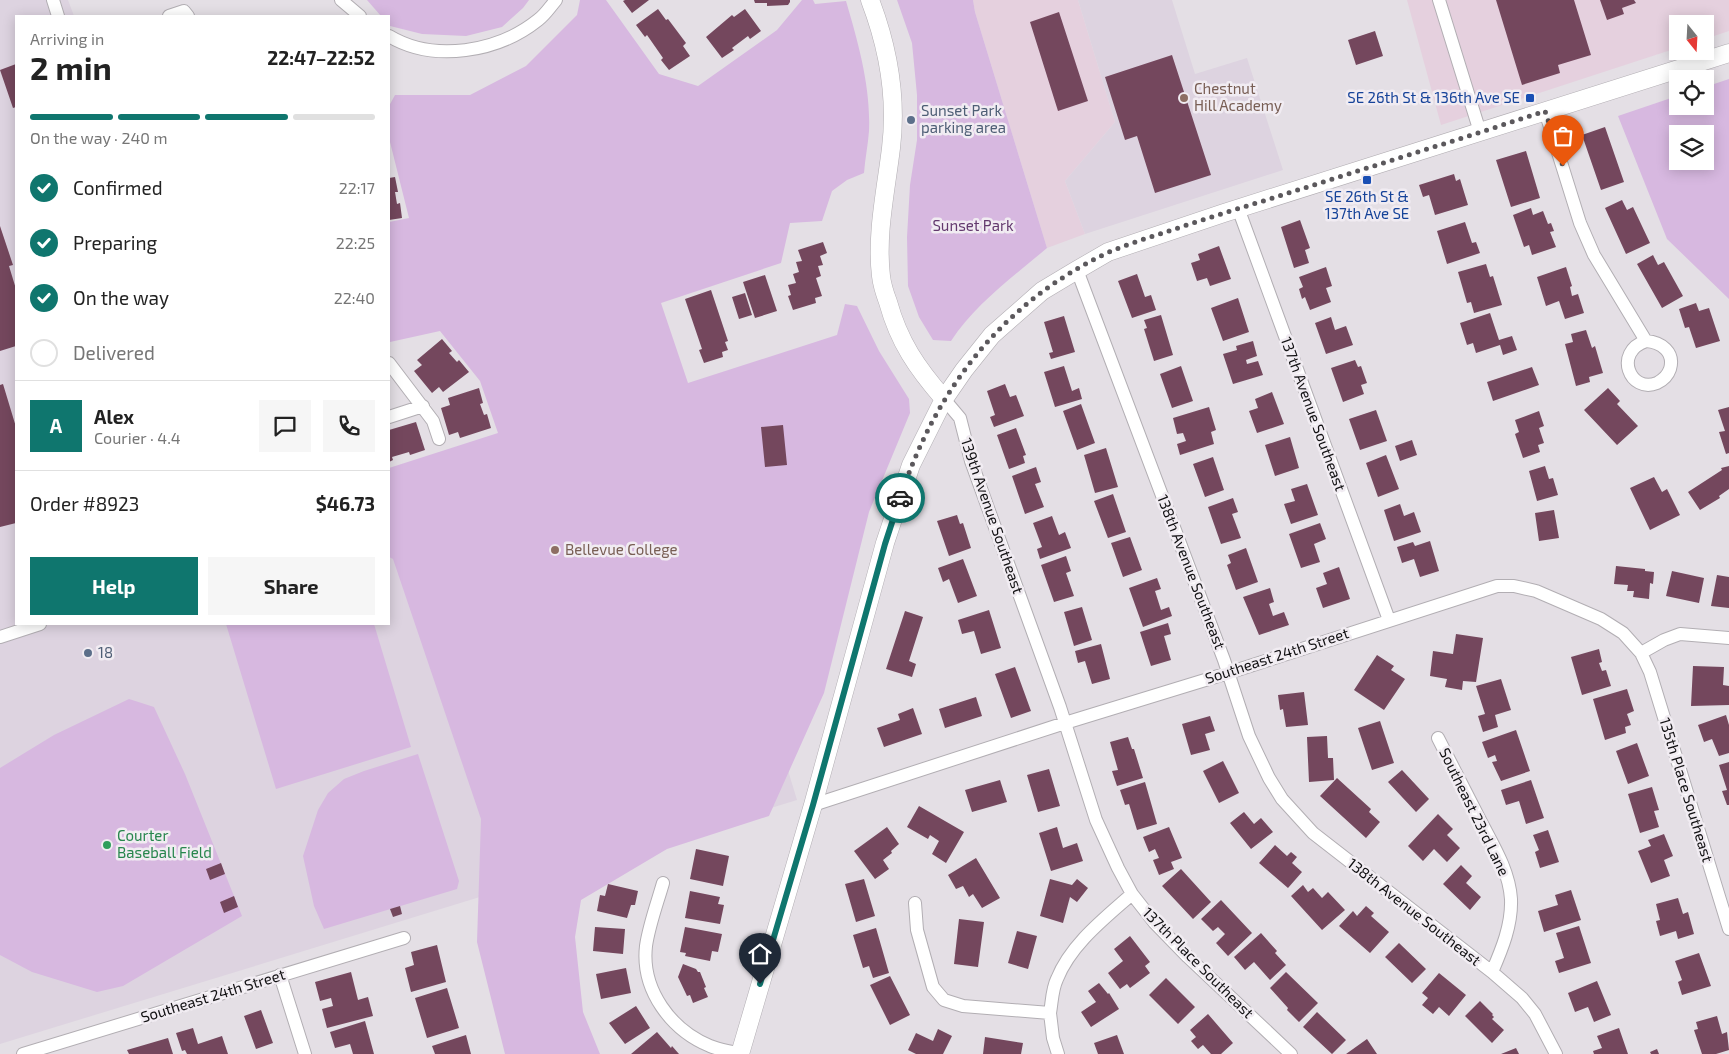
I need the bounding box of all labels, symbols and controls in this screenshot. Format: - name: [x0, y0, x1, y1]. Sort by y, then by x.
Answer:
- north arrow: [1669, 15, 1714, 60]
- map controls: [1669, 15, 1714, 170]
- text: Arriving in: [30, 29, 104, 48]
- text: 22:47–22:52: [267, 46, 375, 69]
- text: 2 min: [30, 48, 112, 86]
- button: locate: [1669, 70, 1714, 115]
- place label: Chestnut Hill Academy: [1194, 79, 1282, 114]
- place label: SE 26th St & 136th Ave SE: [1347, 88, 1520, 106]
- marker: Chestnut Hill Academy: [1178, 92, 1190, 104]
- marker: SE 26th St & 136th Ave SE: [1524, 92, 1536, 104]
- place label: Sunset Park parking area: [921, 101, 1006, 136]
- marker: Sunset Park parking area: [905, 114, 917, 126]
- pin: [1542, 115, 1584, 166]
- icon: bag: [1549, 122, 1577, 150]
- button: layers: [1669, 125, 1714, 170]
- text: On the way · 240 m: [30, 128, 168, 147]
- icon: check: [30, 174, 58, 202]
- marker: SE 26th St & 137th Ave SE: [1361, 174, 1373, 186]
- text: Confirmed: [73, 176, 163, 199]
- text: 22:17: [339, 178, 375, 197]
- place label: SE 26th St & 137th Ave SE: [1325, 187, 1409, 222]
- park label: Sunset Park: [932, 216, 1014, 234]
- icon: check: [30, 229, 58, 257]
- text: Preparing: [73, 231, 157, 254]
- text: 22:25: [336, 233, 375, 252]
- icon: check: [30, 284, 58, 312]
- text: On the way: [73, 286, 169, 309]
- text: 22:40: [334, 288, 375, 307]
- street label: 137th Avenue Southeast: [1278, 334, 1350, 493]
- text: Delivered: [73, 341, 155, 364]
- button: chat: [259, 400, 311, 452]
- button: phone: [323, 400, 375, 452]
- text: Alex: [94, 405, 134, 428]
- text: A: [50, 414, 62, 437]
- text: Courier · 4.4: [94, 428, 181, 447]
- street label: 139th Avenue Southeast: [958, 435, 1028, 596]
- courier: [875, 473, 925, 523]
- icon: car: [886, 484, 914, 512]
- text: Order #8923: [30, 492, 139, 515]
- text: $46.73: [316, 492, 375, 515]
- street label: 138th Avenue Southeast: [1154, 492, 1230, 652]
- place label: Bellevue College: [565, 540, 678, 558]
- marker: Bellevue College: [549, 544, 561, 556]
- button: Help: [30, 557, 198, 615]
- button: Share: [208, 557, 375, 615]
- street label: Southeast 24th Street: [1203, 623, 1351, 687]
- place label: 18: [98, 643, 113, 661]
- marker: 18: [82, 647, 94, 659]
- street label: 135th Place Southeast: [1656, 715, 1718, 864]
- street label: Southeast 23rd Lane: [1436, 745, 1514, 879]
- place label: Courter Baseball Field: [117, 826, 212, 861]
- marker: Courter Baseball Field: [101, 839, 113, 851]
- street label: 138th Avenue Southeast: [1344, 854, 1485, 969]
- street label: 137th Place Southeast: [1139, 903, 1258, 1022]
- pin: [739, 933, 781, 984]
- icon: home: [746, 940, 774, 968]
- street label: Southeast 24th Street: [138, 964, 287, 1026]

